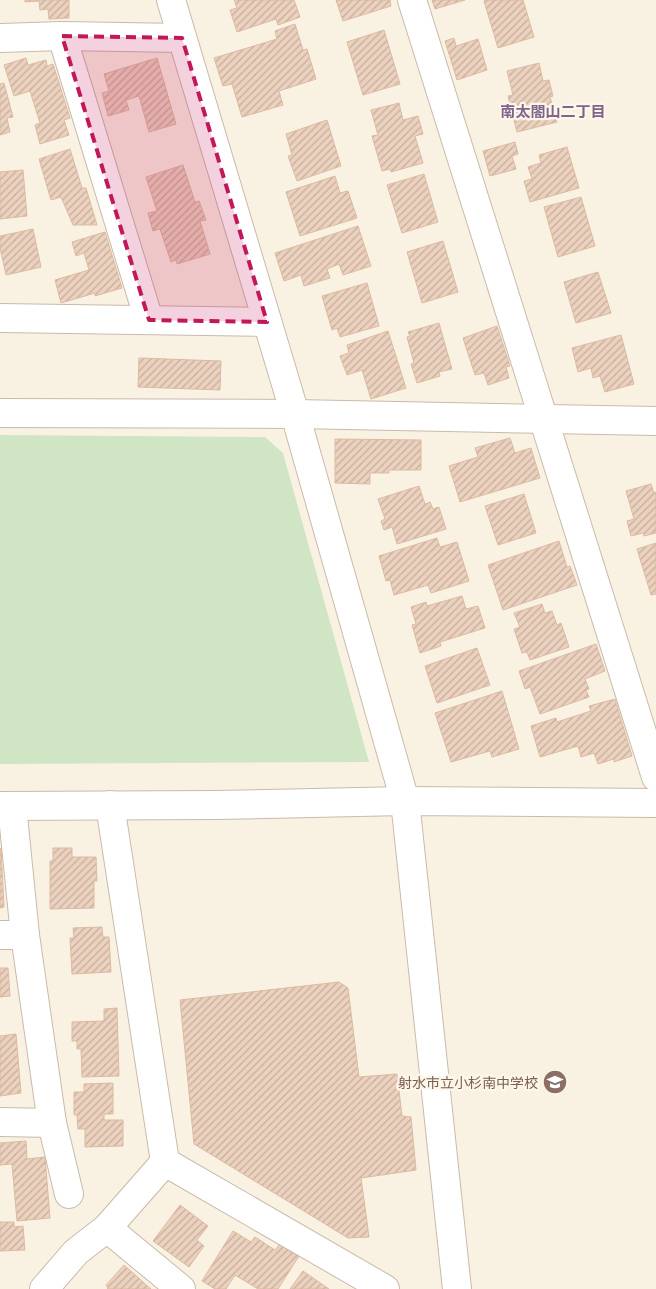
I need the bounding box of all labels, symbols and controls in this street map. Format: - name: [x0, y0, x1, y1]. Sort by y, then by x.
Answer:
- district label: 南太閤山二丁目: [500, 102, 606, 120]
- school or university icon: 射水市立小杉南中学校: [542, 1069, 568, 1095]
- place label: 射水市立小杉南中学校: [398, 1074, 538, 1091]

